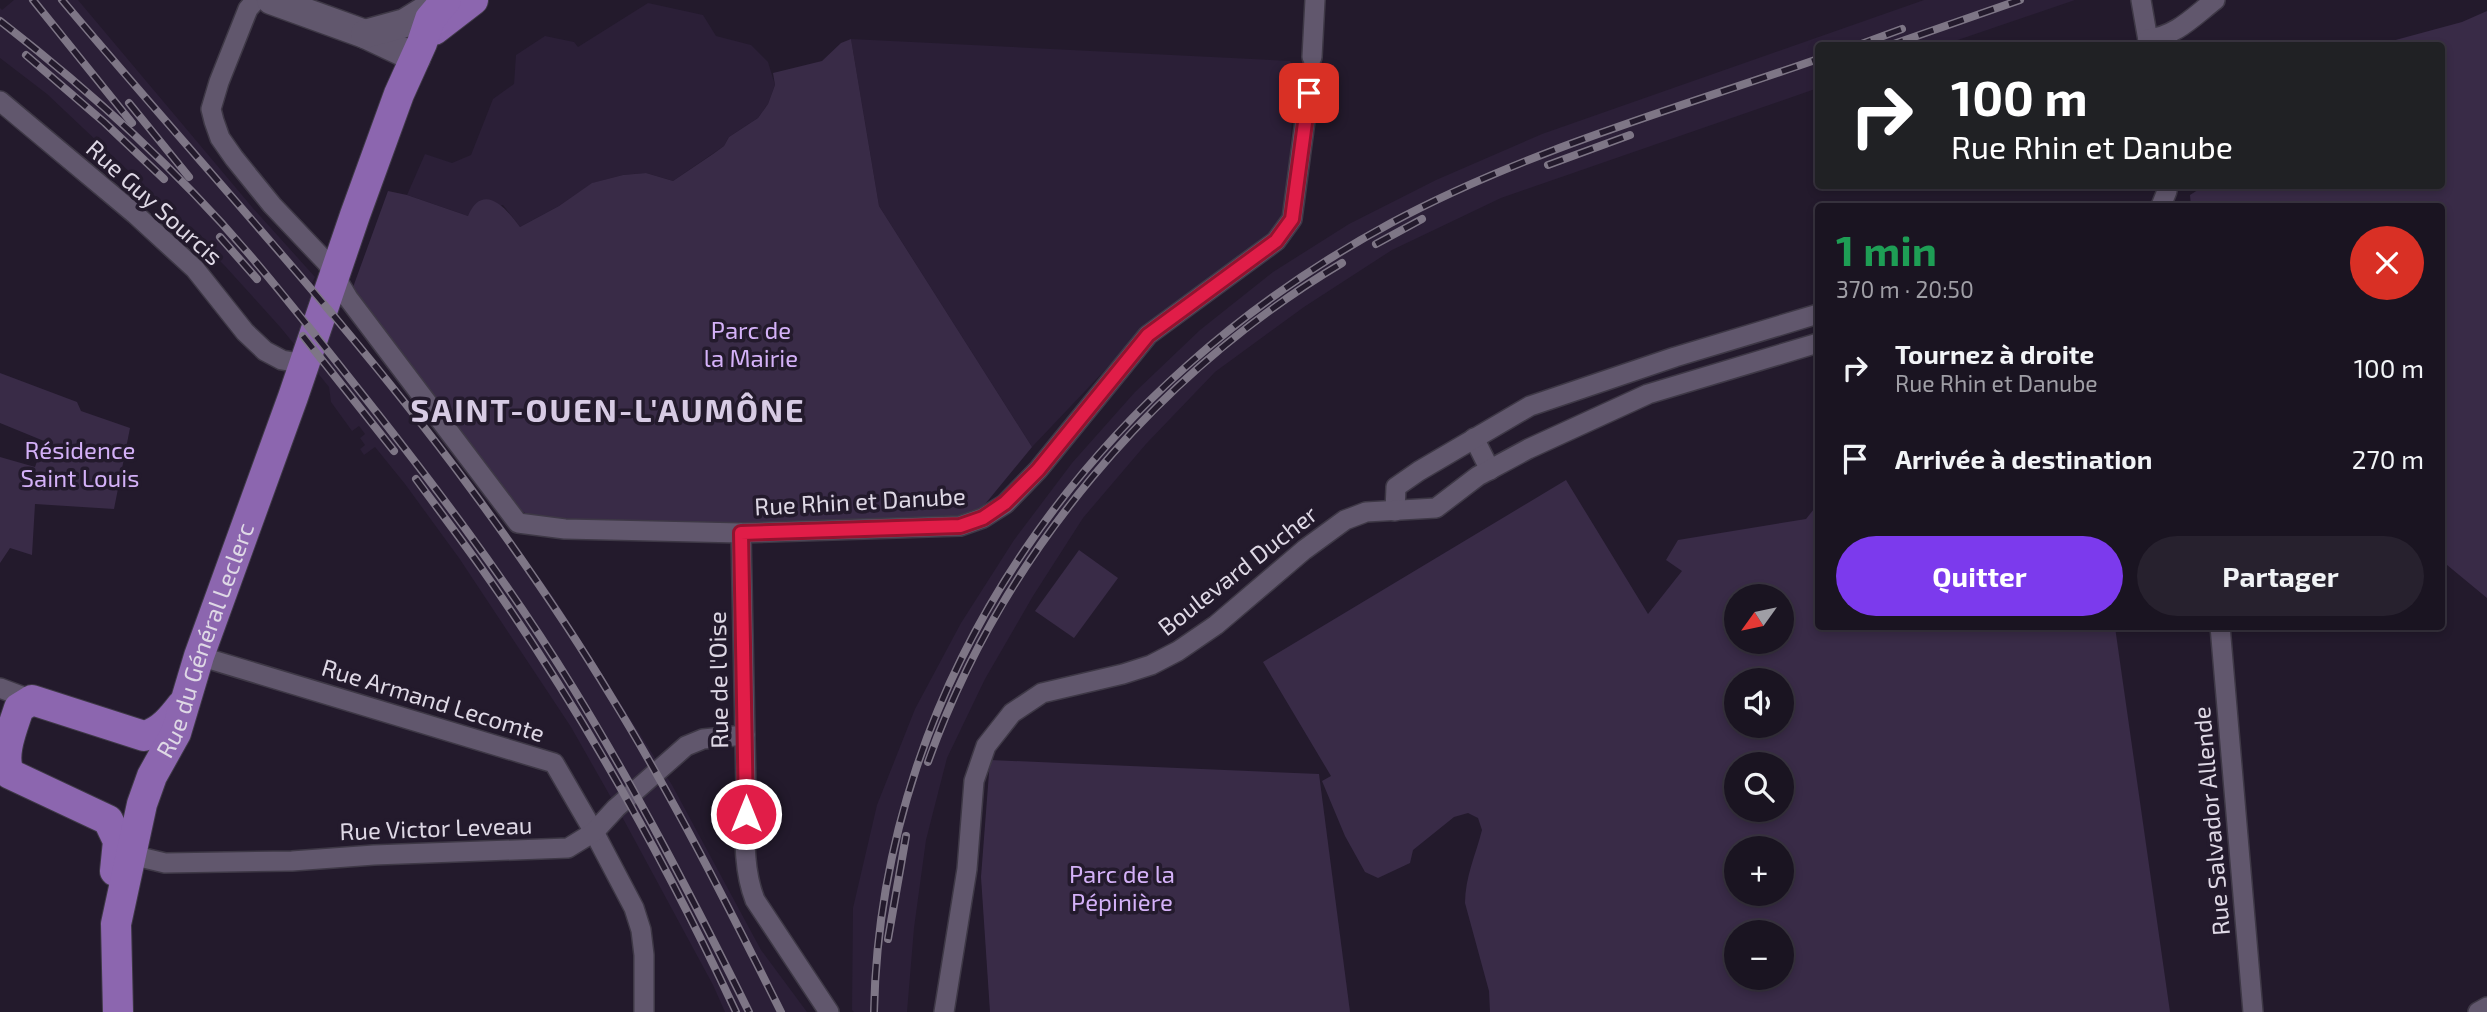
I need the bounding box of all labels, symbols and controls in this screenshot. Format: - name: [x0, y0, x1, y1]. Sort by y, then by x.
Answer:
- pin: [1279, 63, 1339, 123]
- text: 100 m: [1951, 67, 2088, 126]
- icon: right: [1836, 70, 1927, 161]
- icon: arrive: [1290, 74, 1328, 112]
- text: Rue Rhin et Danube: [1951, 127, 2233, 165]
- street label: Rue Guy Sourcis: [81, 133, 229, 271]
- text: 1 min: [1836, 224, 1937, 274]
- button: close: [2350, 226, 2424, 300]
- text: 370 m · 20:50: [1836, 275, 1974, 303]
- park label: Parc de la Mairie: [704, 315, 798, 372]
- text: Tournez à droite: [1895, 338, 2094, 369]
- icon: right: [1836, 349, 1874, 387]
- text: 100 m: [2354, 352, 2424, 383]
- text: Rue Rhin et Danube: [1895, 369, 2098, 397]
- district label: SAINT-OUEN-L'AUMÔNE: [410, 390, 806, 428]
- park label: Résidence Saint Louis: [21, 435, 139, 492]
- icon: arrive: [1836, 440, 1874, 478]
- text: Arrivée à destination: [1895, 443, 2152, 474]
- text: 270 m: [2352, 443, 2424, 474]
- street label: Rue Rhin et Danube: [754, 480, 966, 521]
- street label: Boulevard Ducher: [1152, 498, 1323, 641]
- street label: Rue du Général Leclerc: [149, 519, 259, 762]
- button: Quitter: [1836, 536, 2123, 616]
- button: Partager: [2137, 536, 2424, 616]
- north arrow: [1724, 584, 1794, 654]
- map controls: [1724, 584, 1794, 990]
- street label: Rue de l'Oise: [702, 611, 733, 749]
- street label: Rue Armand Lecomte: [319, 652, 548, 747]
- button: sound: [1724, 668, 1794, 738]
- street label: Rue Salvador Allende: [2186, 705, 2235, 937]
- button: search: [1724, 752, 1794, 822]
- position arrow: [709, 777, 783, 851]
- street label: Rue Victor Leveau: [339, 810, 533, 845]
- button: +: [1724, 836, 1794, 906]
- park label: Parc de la Pépinière: [1069, 859, 1175, 916]
- button: −: [1724, 920, 1794, 990]

